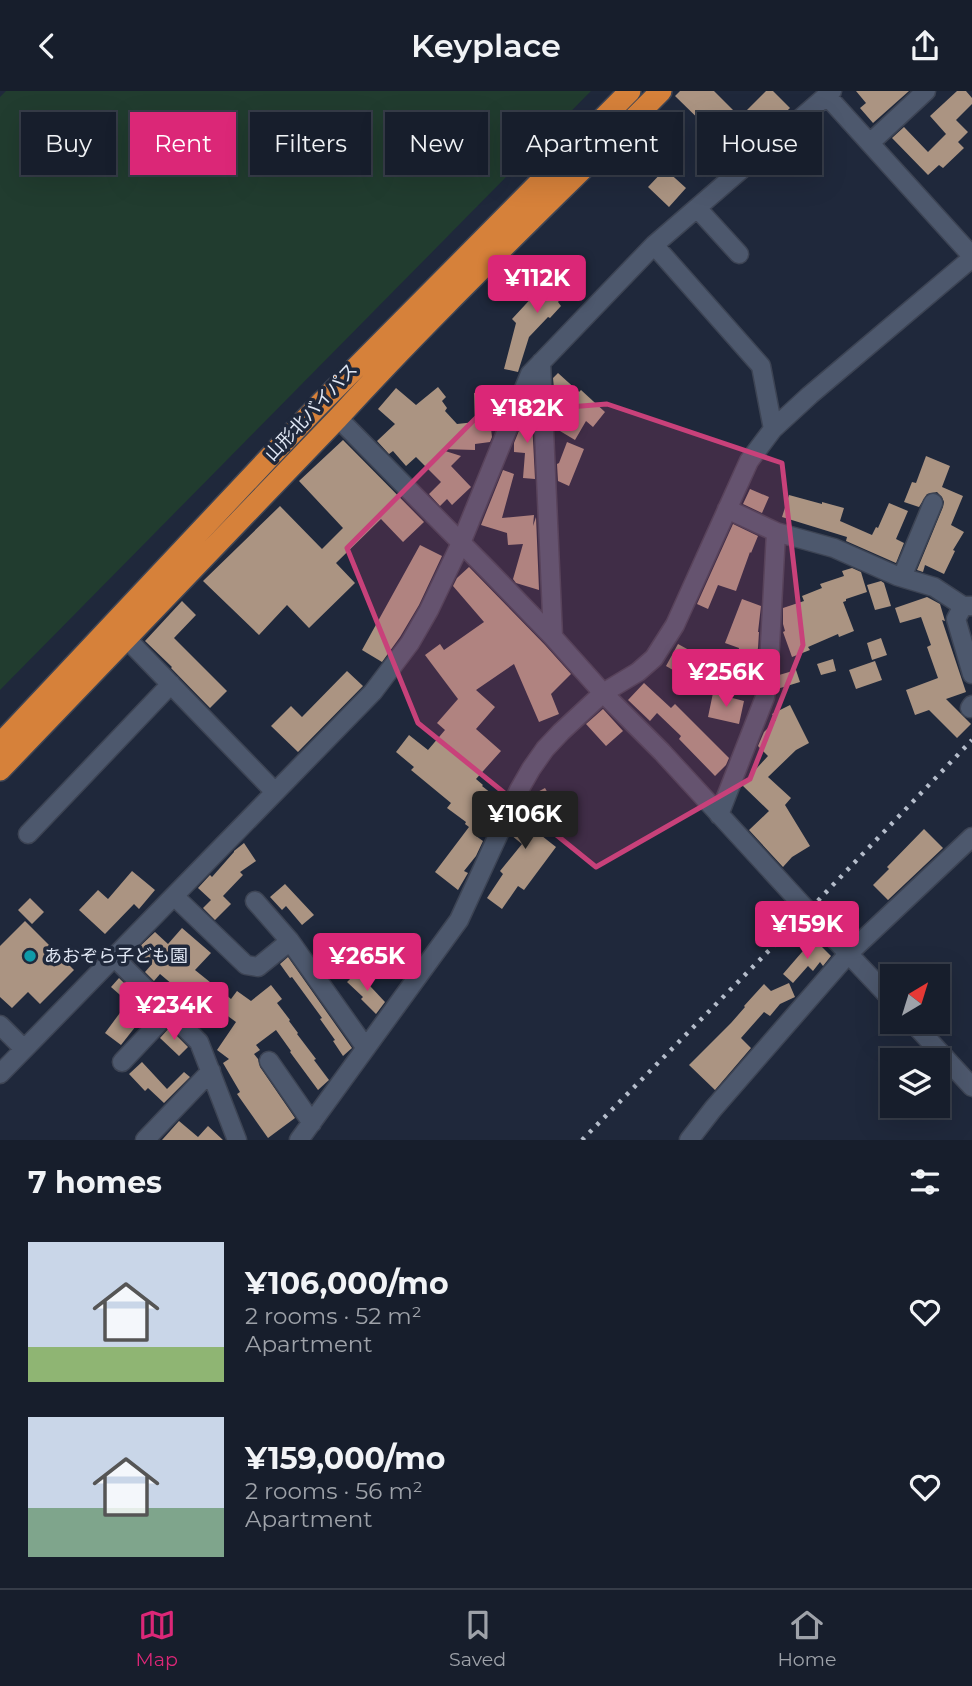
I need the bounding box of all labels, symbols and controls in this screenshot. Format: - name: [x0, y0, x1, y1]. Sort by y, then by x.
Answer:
- text: Keyplace: [411, 26, 561, 65]
- icon: back: [28, 27, 66, 65]
- icon: share: [906, 27, 944, 65]
- chip: Buy: [21, 112, 116, 175]
- chip: Rent: [130, 112, 236, 175]
- chip: Filters: [250, 112, 371, 175]
- chip: New: [385, 112, 488, 175]
- chip: Apartment: [502, 112, 683, 175]
- chip: House: [697, 112, 822, 175]
- pin: ¥112K: [488, 255, 586, 315]
- text: ¥112K: [504, 264, 570, 292]
- street label: 山形北バイパス: [260, 359, 362, 465]
- pin: ¥182K: [478, 385, 576, 445]
- text: ¥182K: [491, 394, 563, 422]
- pin: ¥256K: [677, 649, 775, 709]
- text: ¥256K: [688, 658, 764, 686]
- pin: ¥106K: [476, 791, 574, 851]
- text: ¥106K: [488, 800, 562, 828]
- pin: ¥159K: [758, 901, 856, 961]
- text: ¥159K: [771, 910, 843, 938]
- pin: ¥265K: [318, 933, 416, 993]
- text: ¥265K: [329, 942, 405, 970]
- place label: あおぞら子ども園: [44, 945, 188, 967]
- marker: あおぞら子ども園: [22, 948, 38, 964]
- north arrow: [880, 964, 950, 1034]
- map controls: [880, 964, 950, 1118]
- pin: ¥234K: [125, 983, 223, 1042]
- text: ¥234K: [136, 991, 212, 1019]
- button: layers: [880, 1048, 950, 1118]
- icon: filters: [906, 1163, 944, 1201]
- text: 7 homes: [28, 1164, 162, 1201]
- text: ¥106,000/mo: [245, 1265, 449, 1302]
- icon: home: [84, 1270, 168, 1354]
- icon: heart: [906, 1293, 944, 1331]
- text: 2 rooms · 52 m²: [245, 1302, 422, 1330]
- text: Apartment: [245, 1330, 373, 1358]
- text: ¥159,000/mo: [245, 1440, 445, 1477]
- icon: home: [84, 1445, 168, 1529]
- icon: heart: [906, 1468, 944, 1506]
- text: 2 rooms · 56 m²: [245, 1477, 423, 1505]
- text: Apartment: [245, 1505, 373, 1533]
- tab: Map: [136, 1606, 178, 1671]
- tab: Saved: [449, 1606, 506, 1671]
- tab: Home: [777, 1606, 836, 1671]

